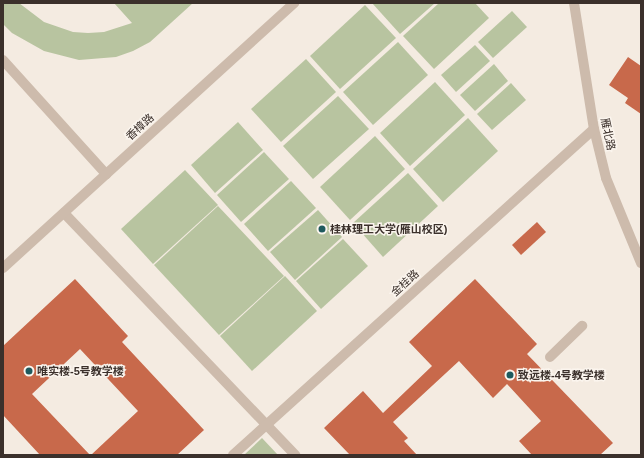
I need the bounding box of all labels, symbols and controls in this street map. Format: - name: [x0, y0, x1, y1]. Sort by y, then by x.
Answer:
- street label: 香樟路: [123, 111, 157, 143]
- street label: 雁北路: [598, 116, 618, 152]
- place label: 桂林理工大学(雁山校区): [330, 222, 447, 236]
- marker: 桂林理工大学(雁山校区): [317, 224, 327, 234]
- street label: 金桂路: [388, 267, 422, 299]
- place label: 唯实楼-5号教学楼: [37, 364, 124, 378]
- marker: 唯实楼-5号教学楼: [24, 366, 34, 376]
- place label: 致远楼-4号教学楼: [518, 368, 605, 382]
- marker: 致远楼-4号教学楼: [505, 370, 515, 380]

